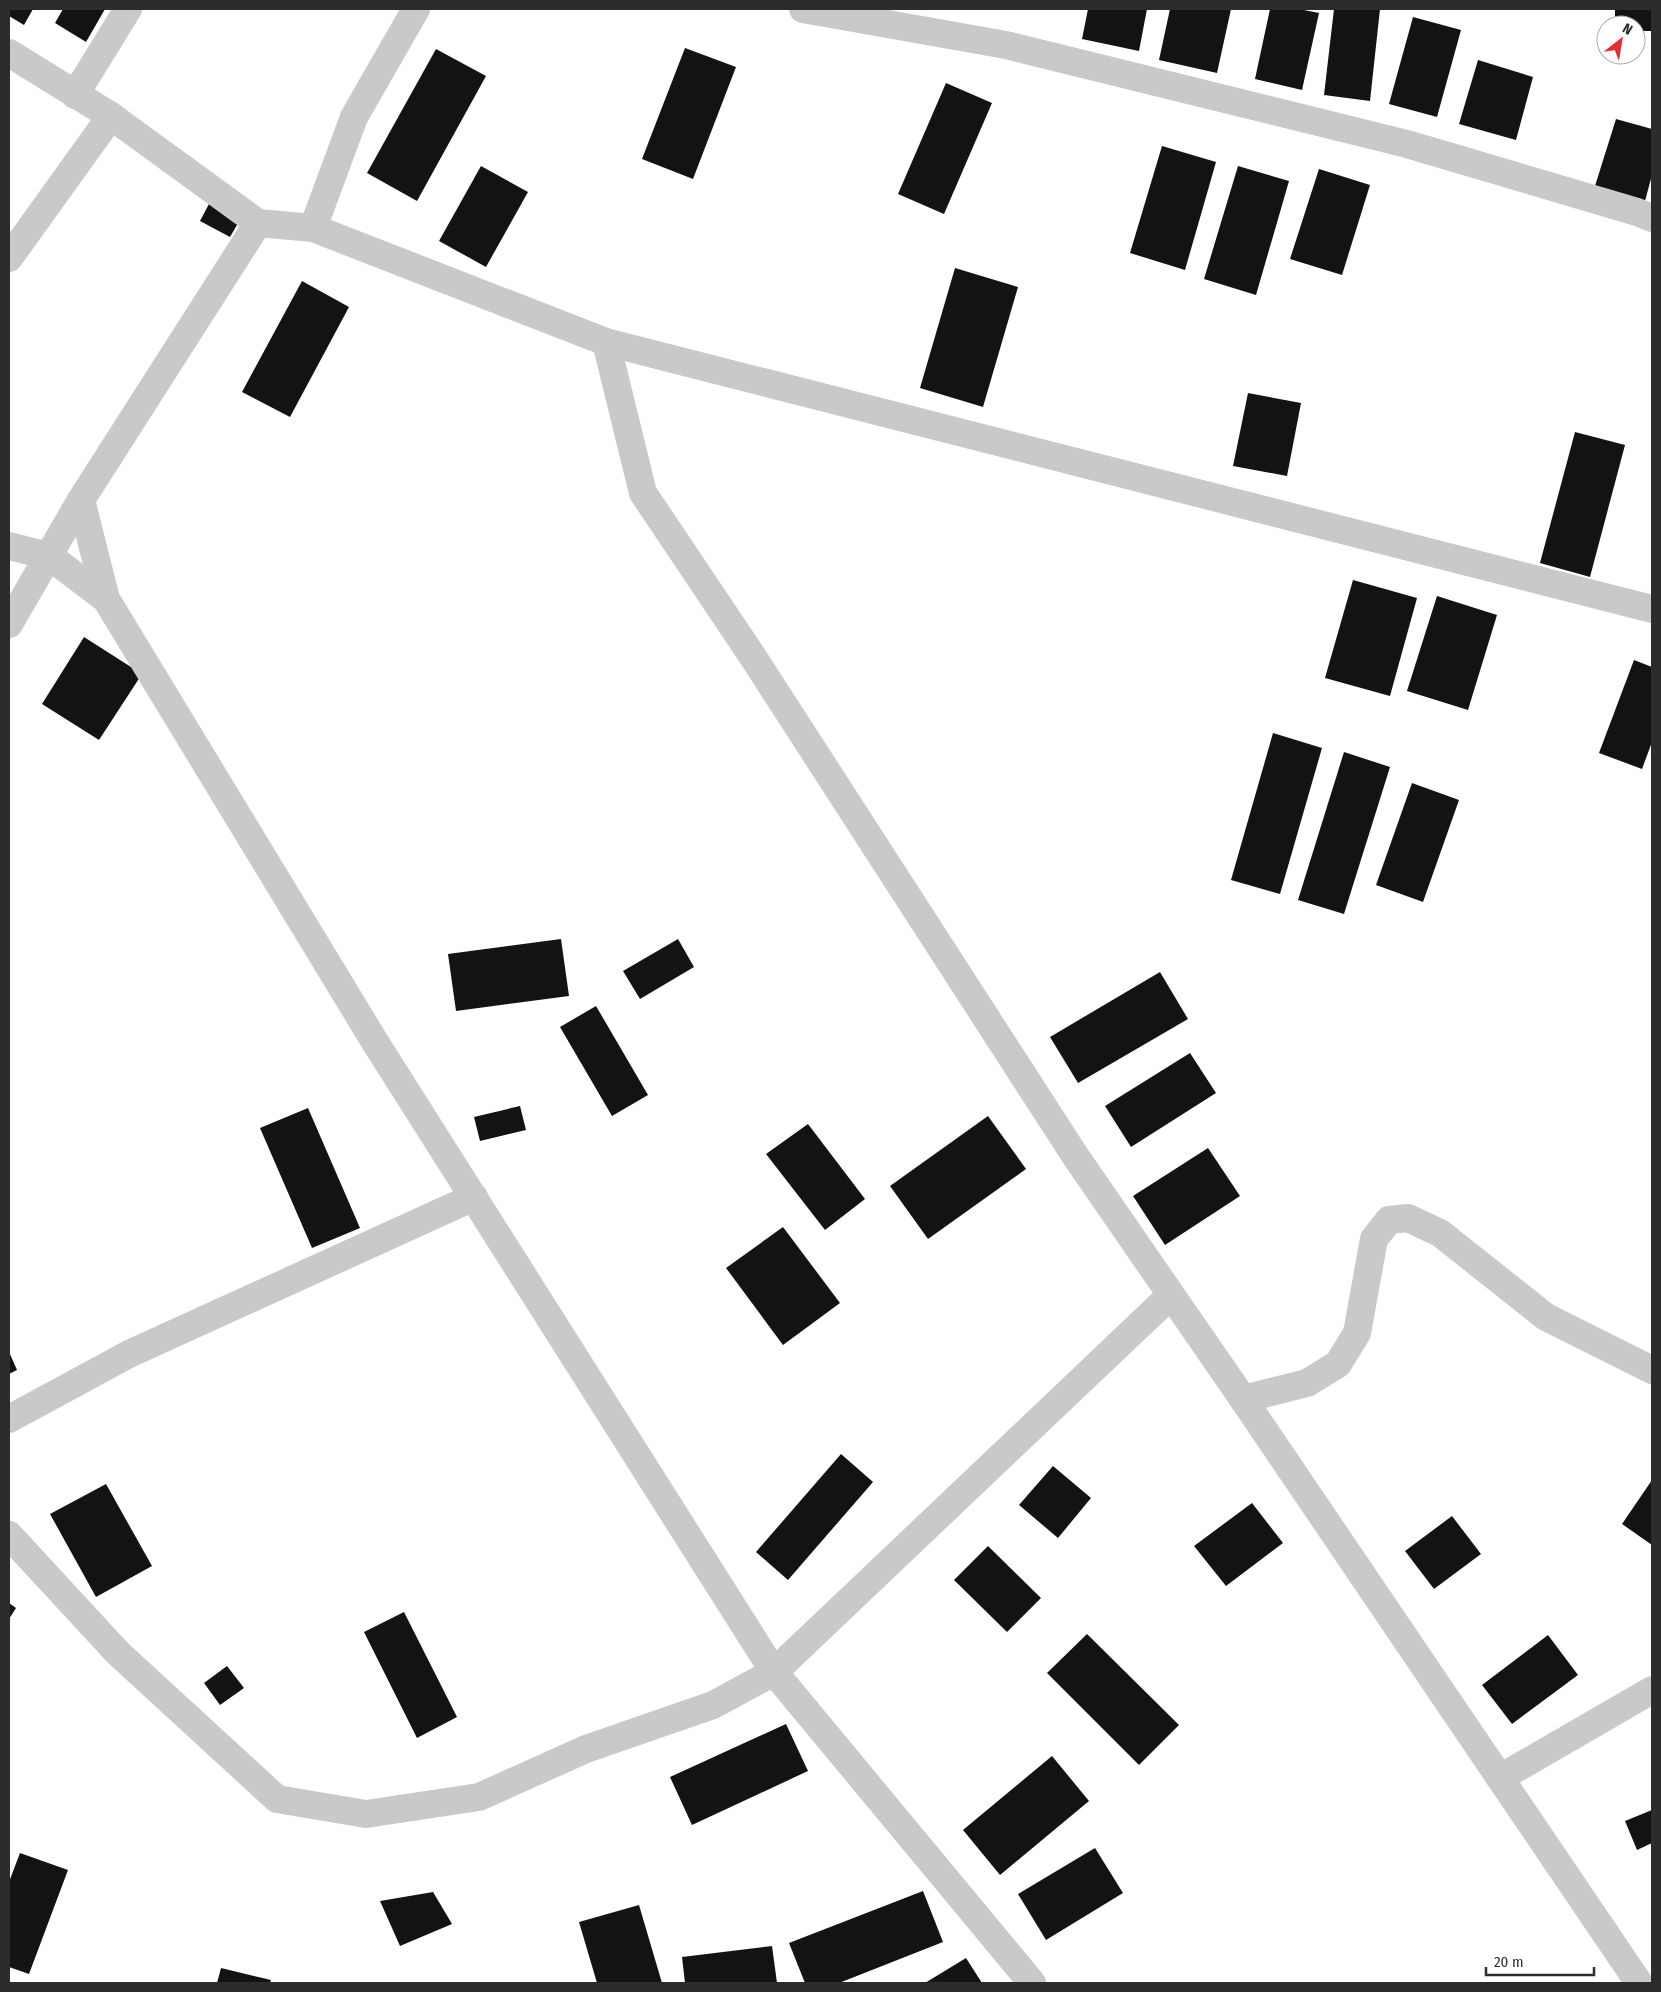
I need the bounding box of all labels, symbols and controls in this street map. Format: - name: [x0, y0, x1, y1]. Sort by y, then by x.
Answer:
- north arrow: [1596, 15, 1646, 65]
- text: N: [1619, 20, 1635, 39]
- scale bar: [1486, 1944, 1594, 1976]
- text: 20 m: [1494, 1953, 1524, 1971]

